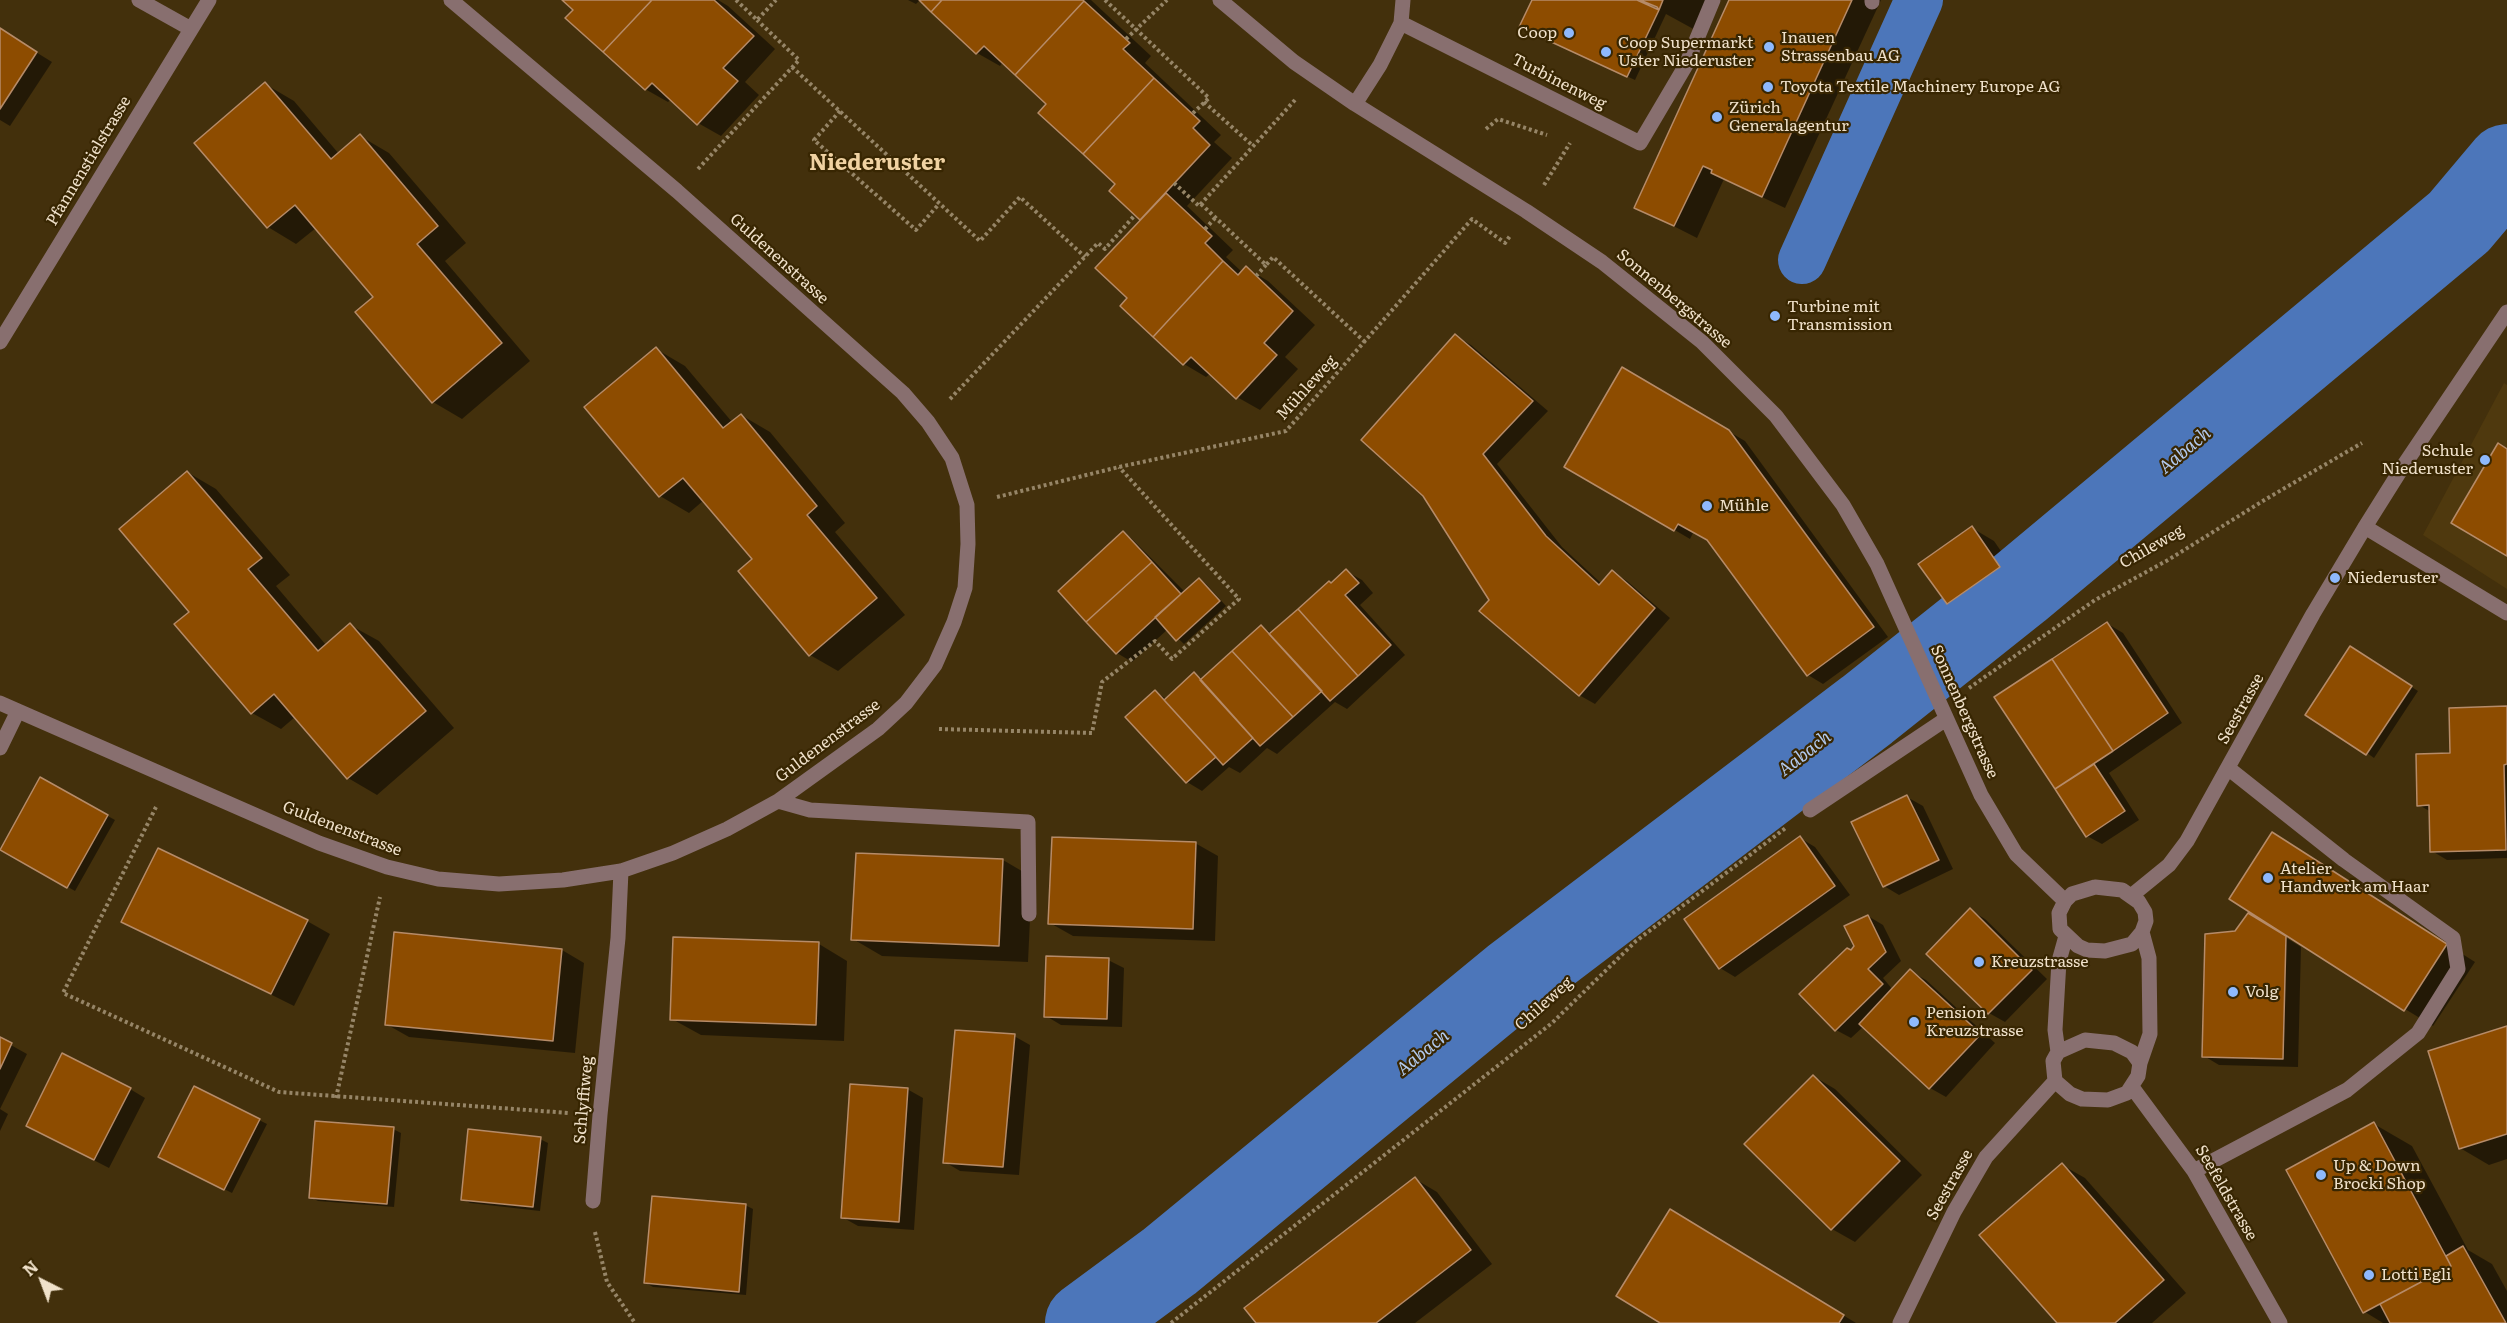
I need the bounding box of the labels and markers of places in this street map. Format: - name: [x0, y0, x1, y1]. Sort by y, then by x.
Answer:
- place label: Coop: [1517, 23, 1557, 43]
- marker: Coop: [1562, 26, 1576, 40]
- place label: Inauen Strassenbau AG: [1781, 28, 1900, 66]
- place label: Coop Supermarkt Uster Niederuster: [1618, 33, 1754, 71]
- marker: Inauen Strassenbau AG: [1762, 40, 1776, 54]
- marker: Coop Supermarkt Uster Niederuster: [1599, 45, 1613, 59]
- place label: Toyota Textile Machinery Europe AG: [1780, 77, 2061, 97]
- marker: Toyota Textile Machinery Europe AG: [1761, 80, 1775, 94]
- place label: Zürich Generalagentur: [1729, 98, 1849, 136]
- marker: Zürich Generalagentur: [1710, 110, 1724, 124]
- place label: Turbine mit Transmission: [1787, 297, 1893, 335]
- marker: Turbine mit Transmission: [1768, 309, 1782, 323]
- place label: Schule Niederuster: [2382, 441, 2473, 479]
- marker: Schule Niederuster: [2478, 453, 2492, 467]
- place label: Mühle: [1719, 496, 1769, 516]
- marker: Mühle: [1700, 499, 1714, 513]
- place label: Niederuster: [2347, 568, 2438, 588]
- marker: Niederuster: [2328, 571, 2342, 585]
- place label: Atelier Handwerk am Haar: [2280, 859, 2429, 897]
- marker: Atelier Handwerk am Haar: [2261, 871, 2275, 885]
- place label: Kreuzstrasse: [1991, 952, 2089, 972]
- marker: Kreuzstrasse: [1972, 955, 1986, 969]
- place label: Volg: [2245, 982, 2279, 1002]
- marker: Volg: [2226, 985, 2240, 999]
- place label: Pension Kreuzstrasse: [1926, 1003, 2024, 1041]
- marker: Pension Kreuzstrasse: [1907, 1015, 1921, 1029]
- place label: Up & Down Brocki Shop: [2333, 1156, 2426, 1194]
- marker: Up & Down Brocki Shop: [2314, 1168, 2328, 1182]
- place label: Lotti Egli: [2381, 1265, 2451, 1285]
- marker: Lotti Egli: [2362, 1268, 2376, 1282]

